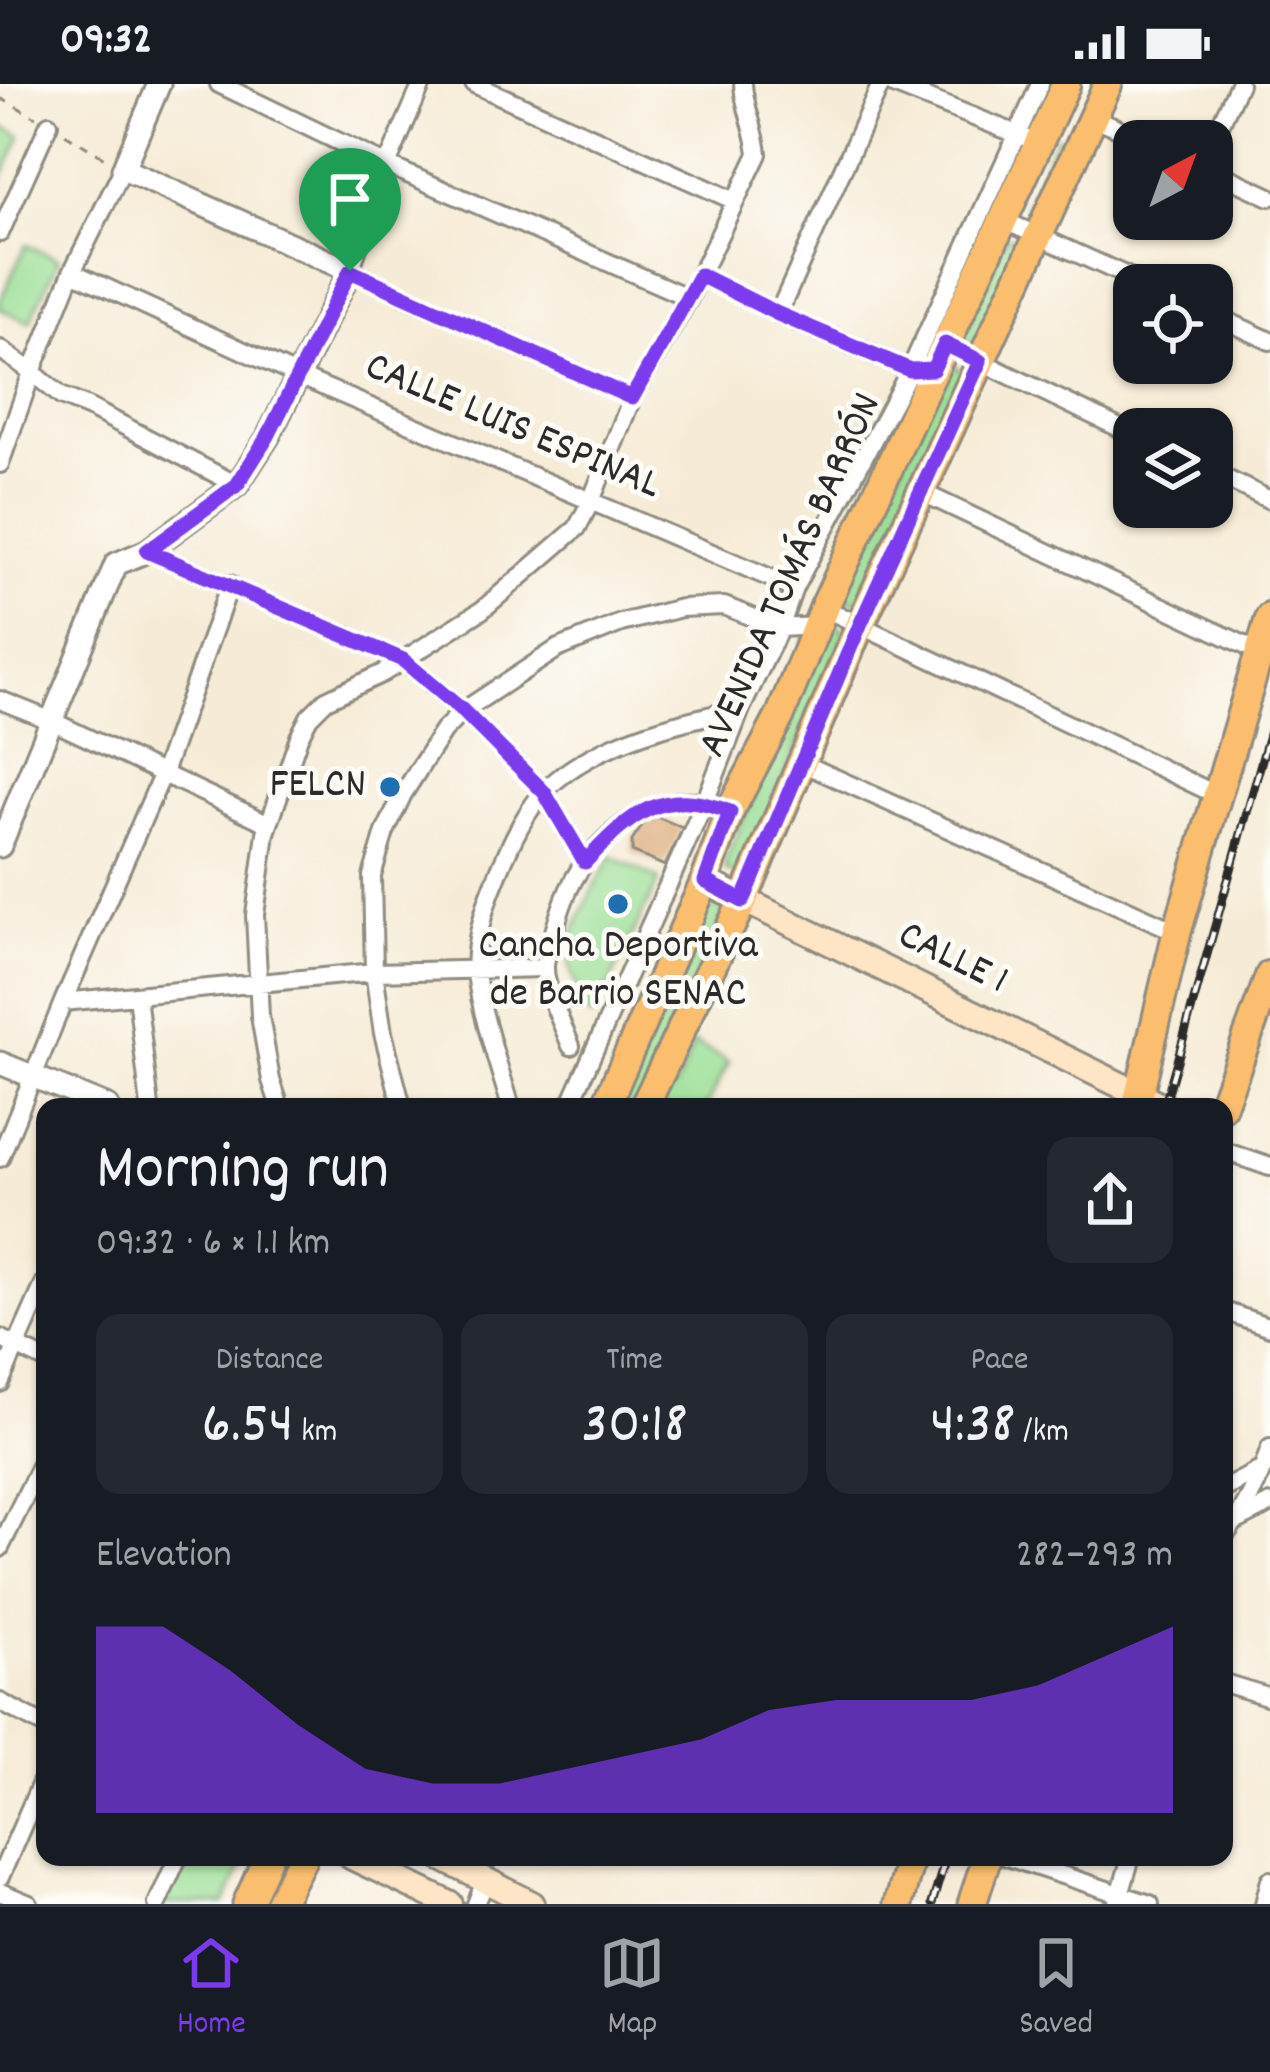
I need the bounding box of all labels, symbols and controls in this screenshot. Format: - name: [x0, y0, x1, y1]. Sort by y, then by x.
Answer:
- text: 09:32: [60, 10, 152, 74]
- north arrow: [1113, 120, 1233, 240]
- map controls: [1113, 120, 1233, 528]
- pin: [299, 148, 401, 271]
- icon: arrive: [317, 166, 383, 232]
- button: locate: [1113, 264, 1233, 384]
- street label: CALLE LUIS ESPINAL: [355, 339, 669, 517]
- street label: AVENIDA TOMÁS BARRÓN: [685, 384, 899, 768]
- button: layers: [1113, 408, 1233, 528]
- place label: FELCN: [270, 757, 366, 817]
- marker: FELCN: [377, 774, 403, 800]
- marker: Cancha Deportiva de Barrio SENAC: [605, 891, 631, 917]
- street label: CALLE 1: [887, 908, 1017, 1012]
- place label: Cancha Deportiva de Barrio SENAC: [478, 918, 759, 1026]
- text: Morning run: [96, 1126, 389, 1220]
- button: share: [1047, 1137, 1173, 1263]
- text: 09:32 · 6 × 1.1 km: [96, 1218, 330, 1273]
- text: Distance: [216, 1338, 323, 1385]
- text: Time: [606, 1338, 663, 1385]
- text: Pace: [970, 1338, 1029, 1385]
- text: 6.54: [202, 1385, 294, 1471]
- text: 30:18: [581, 1385, 688, 1471]
- text: 4:38: [930, 1385, 1016, 1471]
- text: km: [294, 1410, 337, 1457]
- text: /km: [1016, 1410, 1069, 1457]
- text: Elevation: [96, 1530, 232, 1585]
- text: 282–293 m: [1016, 1530, 1173, 1585]
- tab: Home: [177, 1930, 246, 2049]
- tab: Map: [599, 1930, 665, 2049]
- tab: Saved: [1019, 1930, 1093, 2049]

